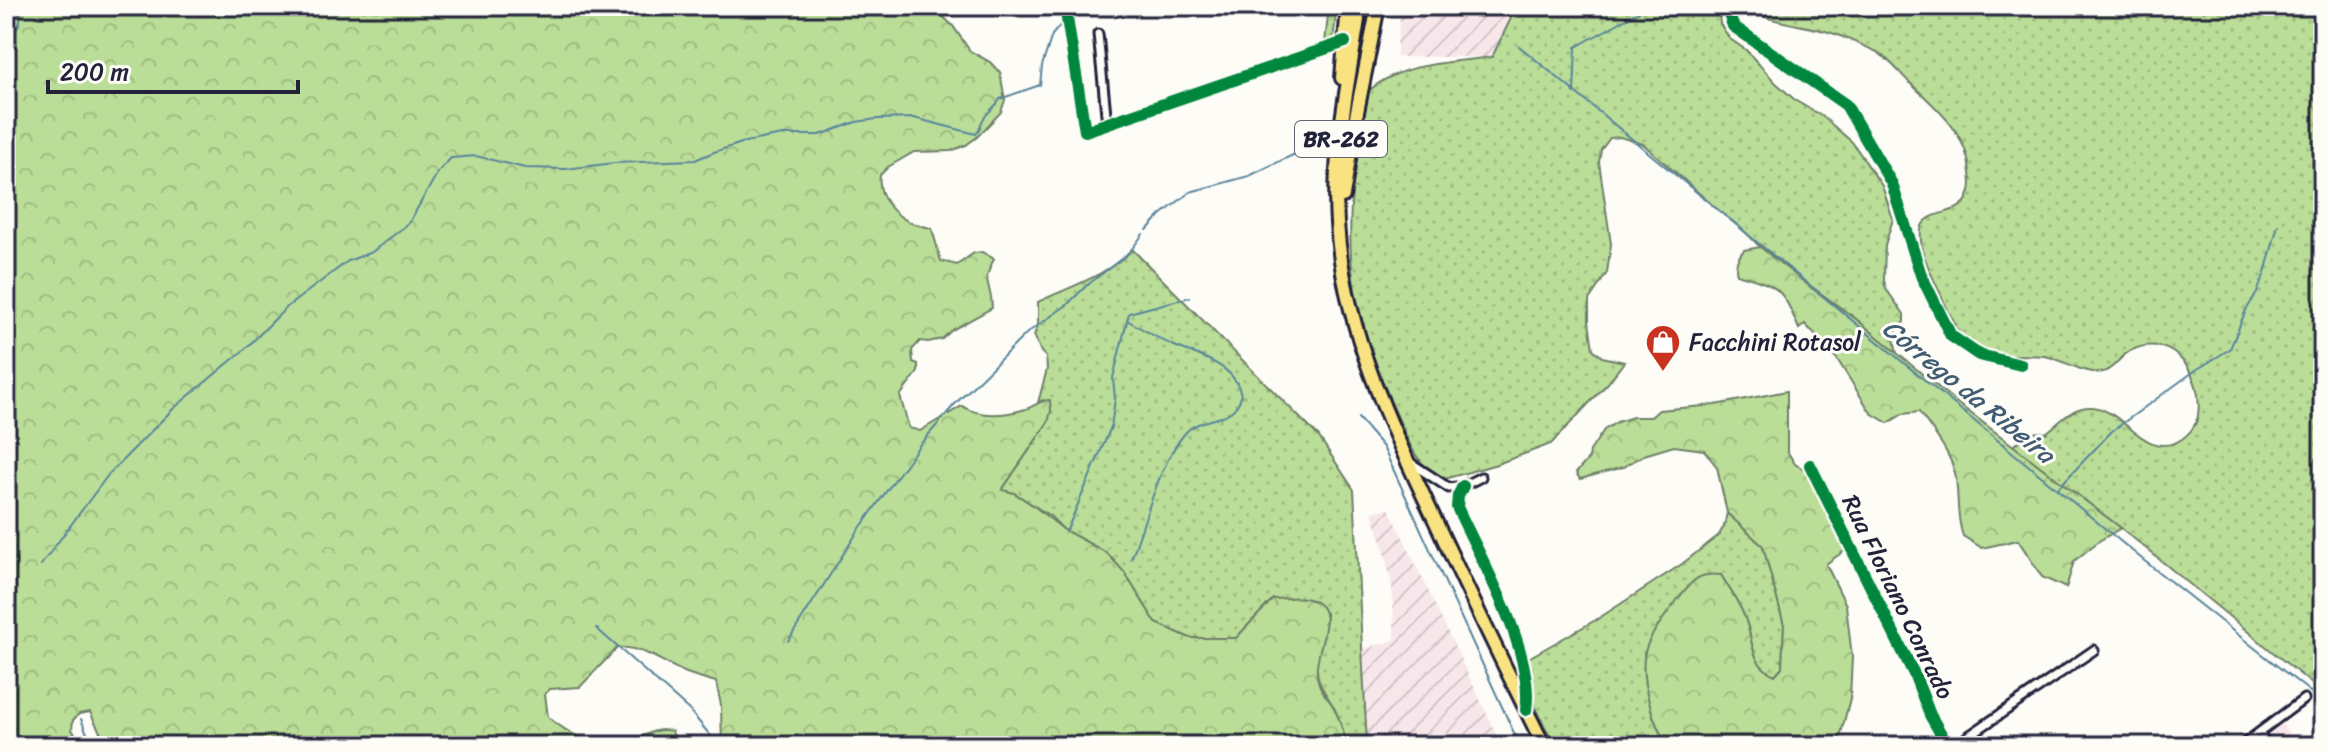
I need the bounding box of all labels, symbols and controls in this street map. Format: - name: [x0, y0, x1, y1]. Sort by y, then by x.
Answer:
- scale bar: [48, 44, 298, 94]
- text: 200 m: [60, 51, 129, 93]
- road number: BR-262: [1295, 121, 1387, 157]
- water label: Córrego da Ribeira: [1872, 306, 2067, 477]
- place label: Facchini Rotasol: [1689, 321, 1862, 363]
- shop icon: Facchini Rotasol: [1644, 323, 1682, 373]
- street label: Rua Floriano Conrado: [1830, 487, 1966, 707]

